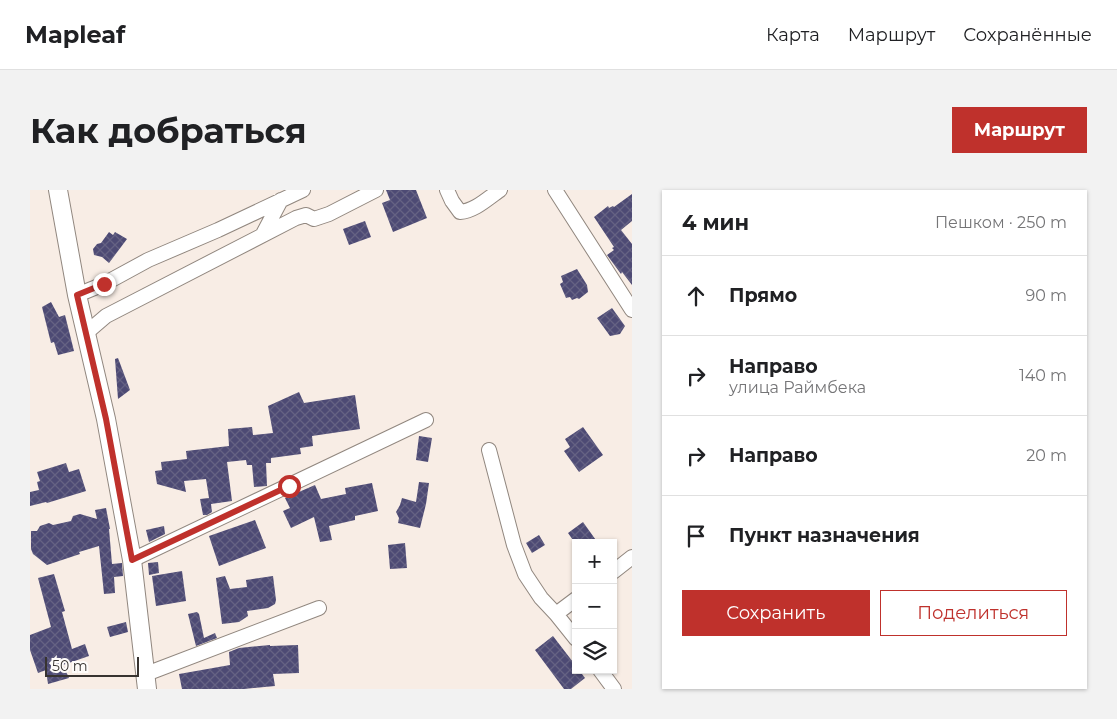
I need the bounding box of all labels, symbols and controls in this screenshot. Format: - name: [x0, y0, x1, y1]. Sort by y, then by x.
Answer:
- text: Mapleaf: [25, 20, 125, 49]
- text: Карта: [766, 24, 820, 46]
- text: Маршрут: [848, 24, 935, 46]
- text: Сохранённые: [963, 24, 1092, 46]
- button: Маршрут: [952, 107, 1087, 153]
- text: Как добраться: [30, 109, 307, 152]
- text: 4 мин: [682, 210, 749, 235]
- text: Пешком · 250 m: [935, 213, 1067, 232]
- route end: [93, 273, 116, 296]
- icon: ahead: [682, 282, 710, 310]
- text: Прямо: [729, 284, 797, 307]
- text: 90 m: [1025, 286, 1067, 305]
- text: Направо: [729, 355, 818, 378]
- icon: right: [682, 362, 710, 390]
- text: 140 m: [1019, 366, 1067, 385]
- text: улица Раймбека: [729, 378, 866, 397]
- icon: right: [682, 442, 710, 470]
- text: Направо: [729, 444, 818, 467]
- text: 20 m: [1026, 446, 1067, 465]
- route start: [278, 475, 301, 498]
- icon: arrive: [682, 522, 710, 550]
- text: Пункт назначения: [729, 524, 920, 547]
- map controls: [572, 539, 617, 674]
- button: +: [572, 539, 617, 584]
- button: −: [572, 584, 617, 629]
- button: Сохранить: [682, 590, 870, 636]
- button: Поделиться: [880, 590, 1067, 636]
- button: layers: [572, 629, 617, 674]
- scale bar: [45, 654, 139, 677]
- text: 50 m: [52, 657, 88, 675]

